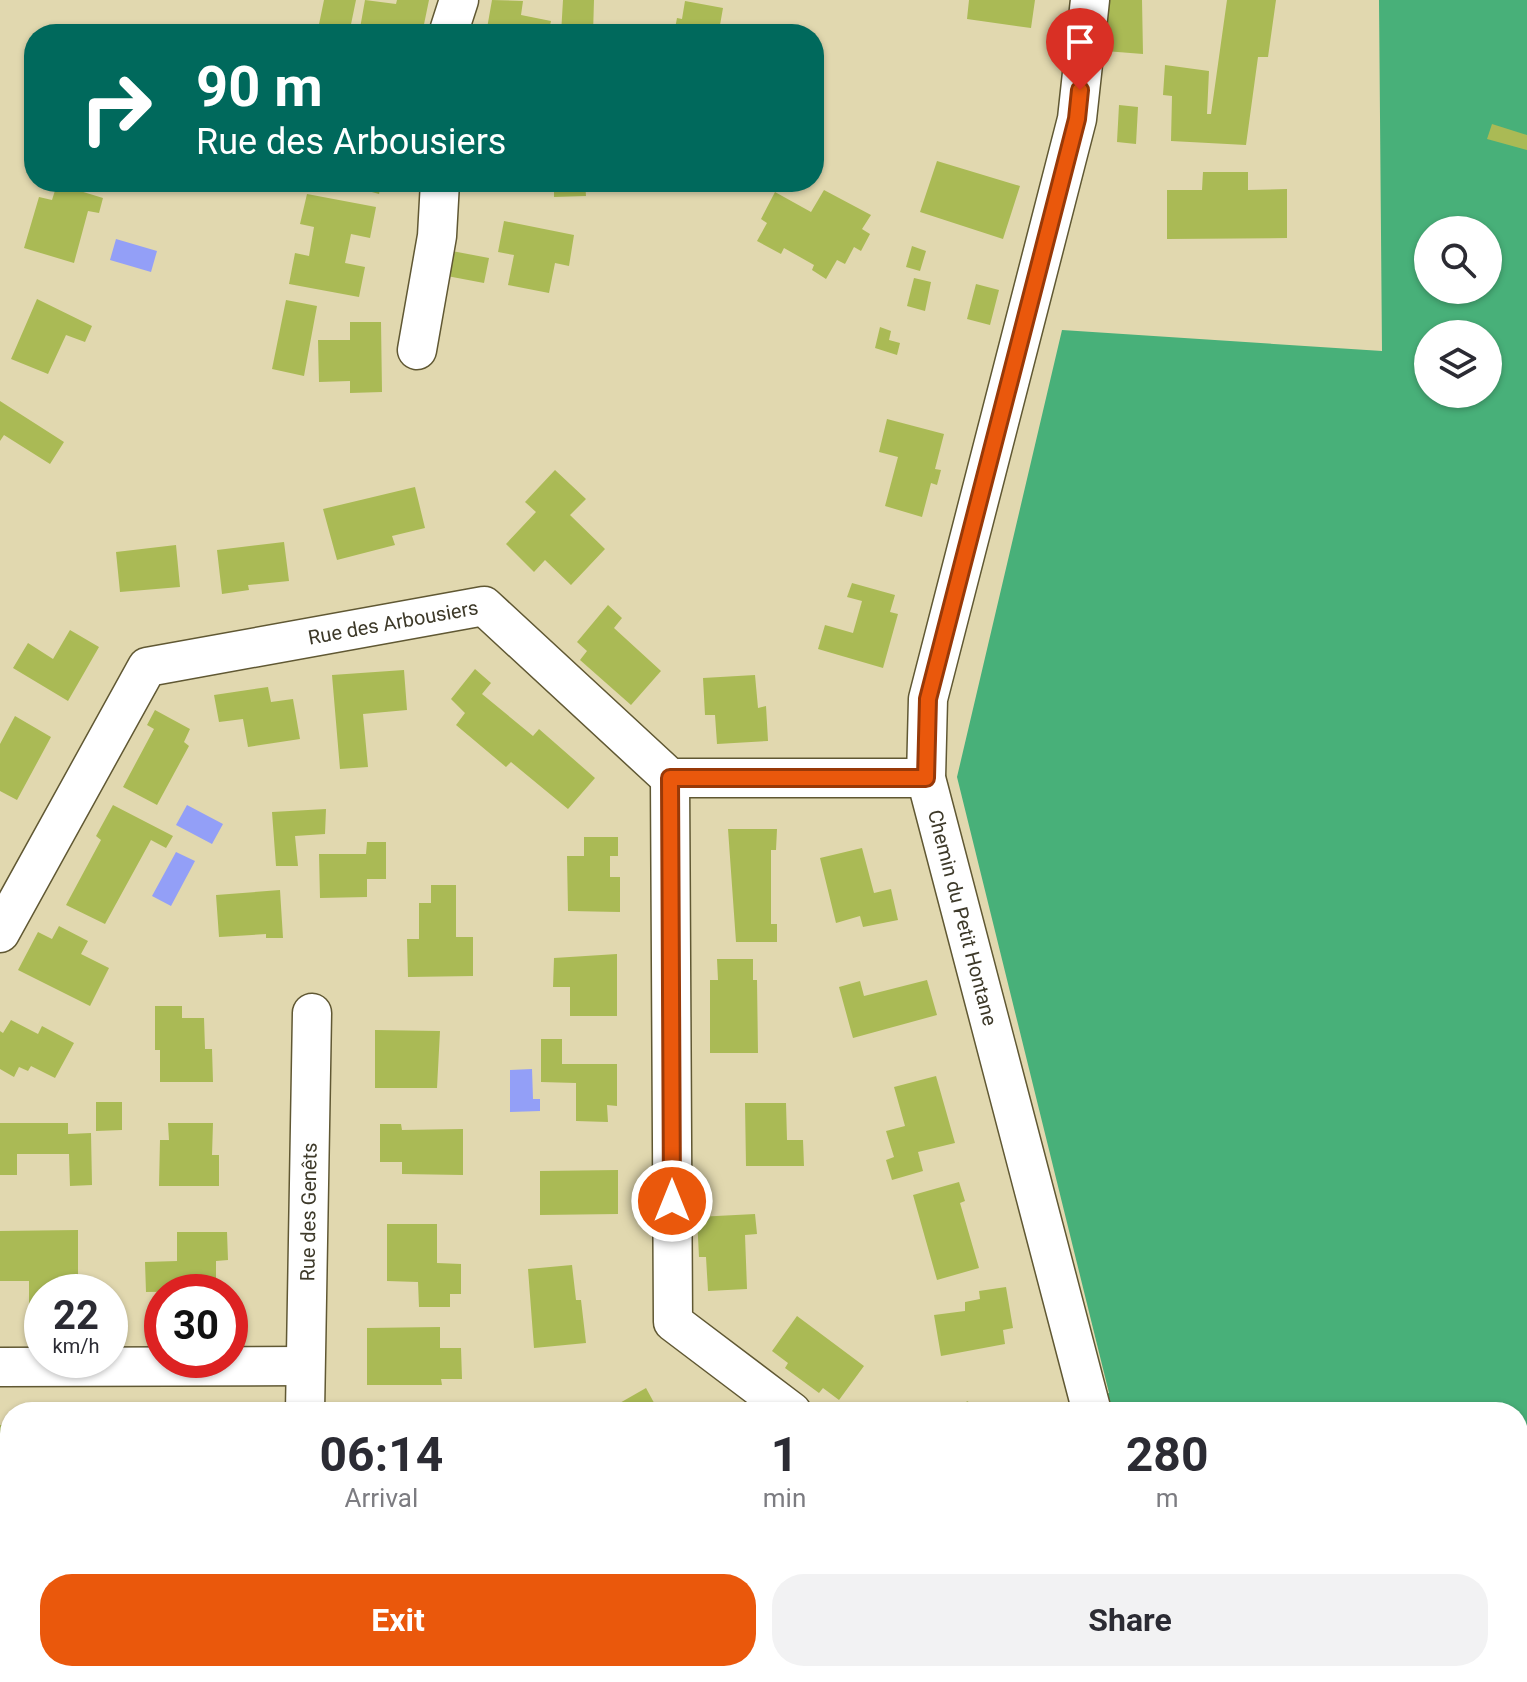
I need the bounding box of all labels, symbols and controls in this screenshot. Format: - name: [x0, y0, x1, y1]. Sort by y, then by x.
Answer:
- pin: [1046, 8, 1114, 90]
- icon: arrive: [1058, 20, 1102, 64]
- text: 90 m: [196, 54, 323, 120]
- icon: right: [64, 56, 168, 160]
- text: Rue des Arbousiers: [196, 121, 506, 163]
- map controls: [1414, 216, 1502, 408]
- button: search: [1414, 216, 1502, 304]
- button: layers: [1414, 320, 1502, 408]
- street label: Rue des Arbousiers: [306, 595, 480, 650]
- street label: Chemin du Petit Hontane: [923, 807, 1002, 1028]
- street label: Rue des Genêts: [295, 1142, 322, 1282]
- position arrow: [630, 1159, 714, 1243]
- speed limit sign: 30: [144, 1274, 248, 1378]
- text: 22: [53, 1292, 99, 1339]
- text: km/h: [53, 1334, 99, 1358]
- text: 06:14: [320, 1426, 443, 1483]
- text: 1: [771, 1426, 798, 1483]
- text: 280: [1126, 1426, 1208, 1483]
- text: Arrival: [345, 1483, 418, 1513]
- text: min: [763, 1483, 806, 1513]
- text: m: [1156, 1483, 1179, 1513]
- button: Exit: [40, 1574, 756, 1666]
- button: Share: [772, 1574, 1488, 1666]

